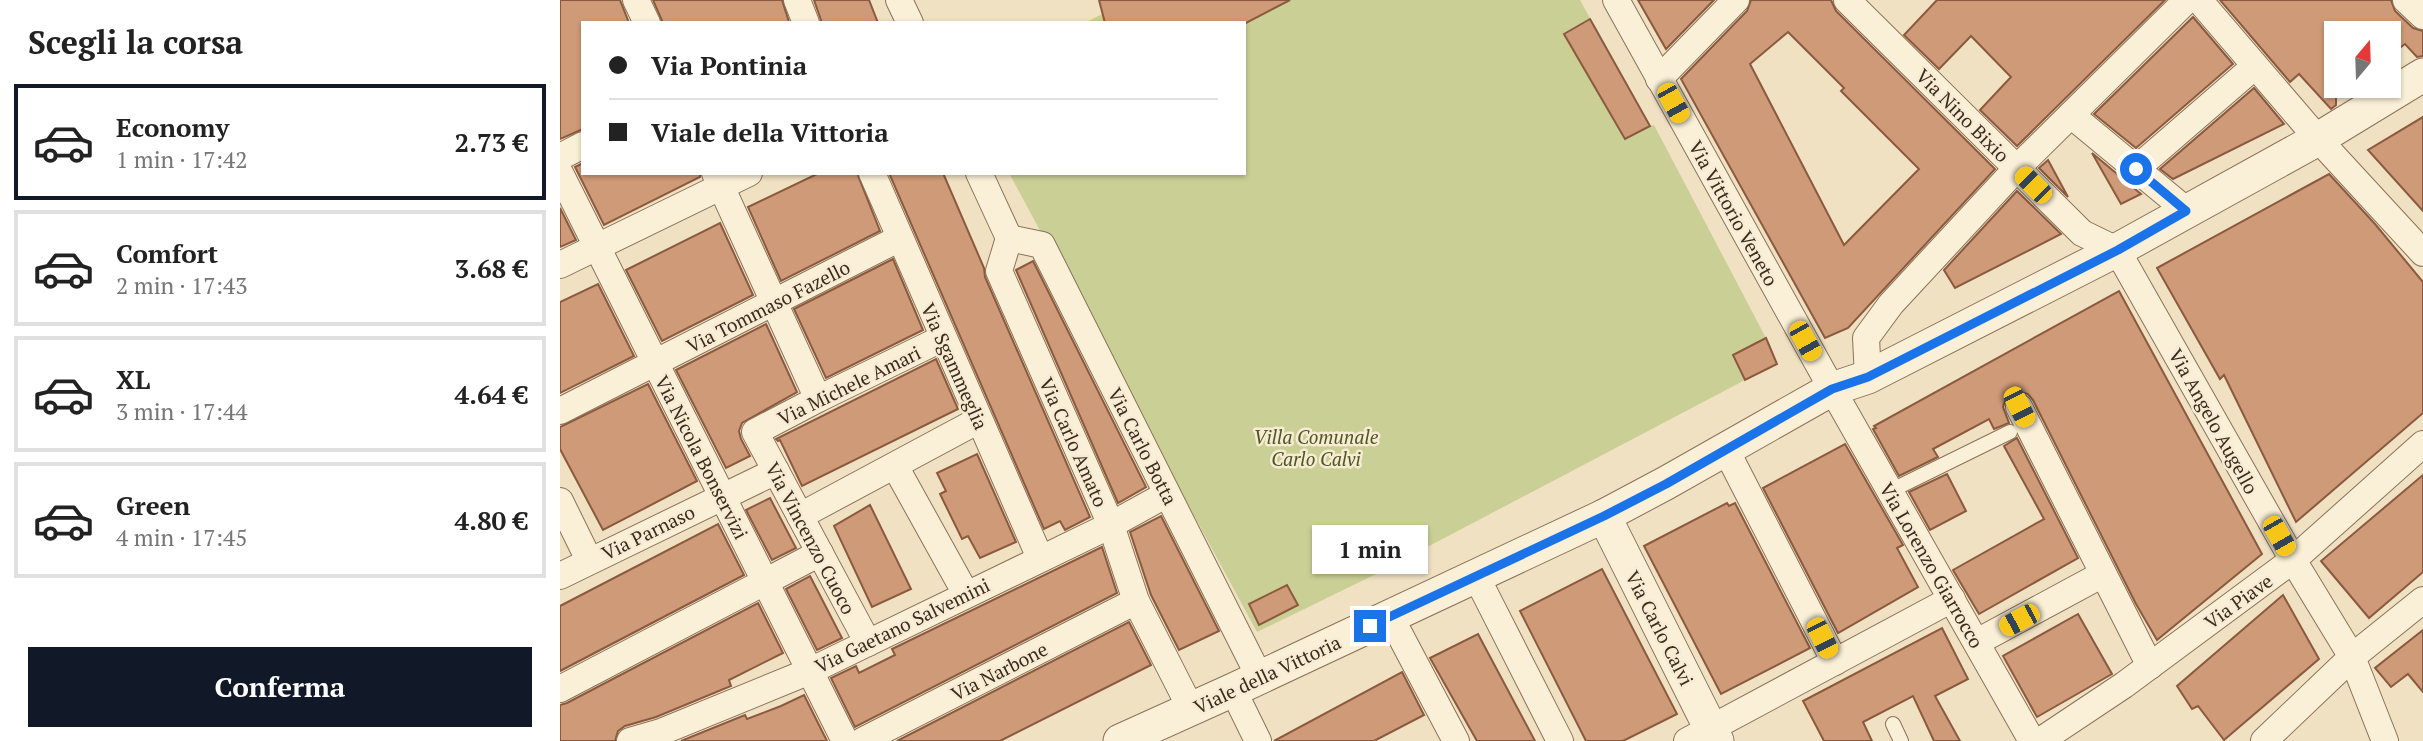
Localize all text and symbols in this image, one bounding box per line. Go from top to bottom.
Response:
text: Scegli la corsa [28,21,243,63]
north arrow [2324,21,2401,98]
map controls [2324,21,2401,98]
text: Via Pontinia [651,48,807,82]
street label: Via Nino Bixio [1911,63,2015,167]
car [1654,80,1693,126]
text: Economy [116,110,229,144]
icon: car [32,111,95,174]
text: Viale della Vittoria [651,115,889,149]
text: 2.73 € [455,125,528,159]
street label: Via Vittorio Veneto [1684,136,1784,290]
text: 1 min · 17:42 [116,144,248,175]
route start [2120,153,2152,185]
car [2011,163,2056,207]
text: Comfort [116,236,218,270]
icon: car [32,237,95,300]
text: 3.68 € [455,251,528,285]
street label: Via Tommaso Fazello [682,254,854,358]
text: 2 min · 17:43 [116,270,248,301]
street label: Via Sgammeglia [916,299,994,434]
car [1786,318,1825,364]
street label: Via Michele Amari [773,340,925,430]
street label: Via Angelo Augello [2164,344,2264,498]
text: XL [116,362,150,396]
icon: car [32,363,95,426]
street label: Via Nicola Bonservizi [650,371,754,543]
street label: Via Carlo Amato [1034,373,1114,511]
text: 4.64 € [455,377,528,411]
street label: Via Carlo Botta [1103,383,1184,509]
car [2001,384,2038,430]
text: 3 min · 17:44 [116,396,248,427]
park label: Villa Comunale Carlo Calvi [1254,424,1379,471]
street label: Via Vincenzo Cuoco [760,458,862,618]
street label: Via Lorenzo Giarrocco [1874,478,1990,652]
text: Green [116,488,190,522]
icon: car [32,489,95,552]
street label: Via Parnaso [597,499,699,565]
text: 4.80 € [455,503,528,537]
car [2260,513,2299,559]
text: 4 min · 17:45 [116,522,248,553]
callout: 1 min [1312,524,1428,574]
text: 1 min [1339,534,1401,565]
street label: Via Carlo Calvi [1620,566,1700,690]
street label: Via Piave [2199,568,2277,634]
street label: Via Gaetano Salvemini [810,572,994,678]
car [1996,601,2043,639]
route end [1354,610,1386,642]
car [1804,615,1841,661]
street label: Viale della Vittoria [1190,629,1345,719]
street label: Via Narbone [946,636,1052,706]
button: Conferma [28,647,532,727]

